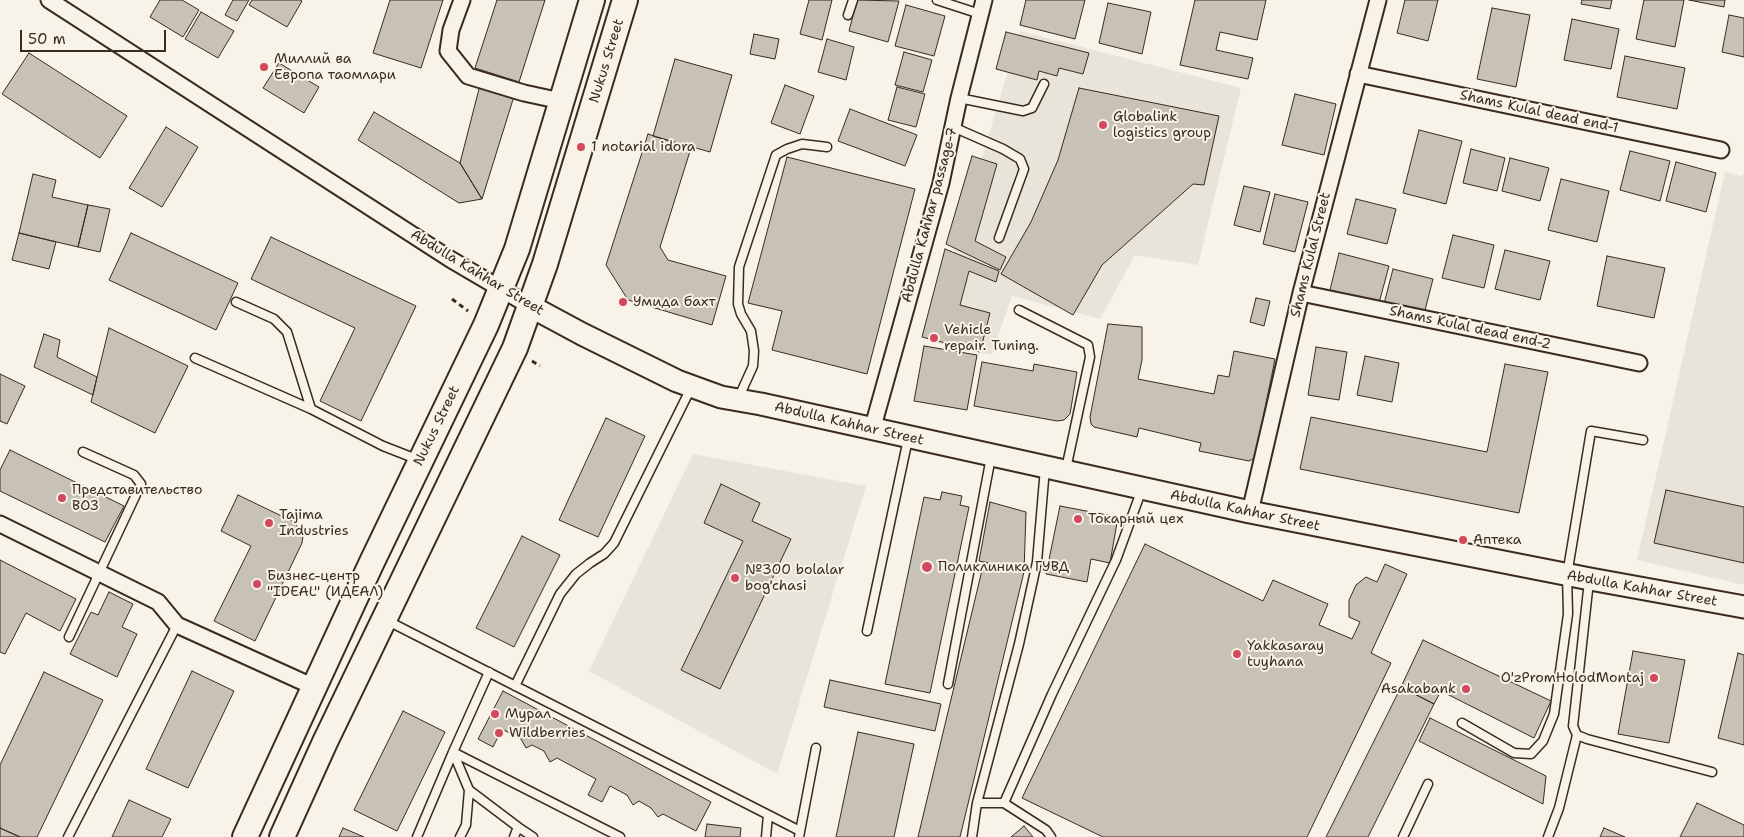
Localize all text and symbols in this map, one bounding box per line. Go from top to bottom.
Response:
street label: Nukus Street [586,17,628,105]
scale bar [22,20,169,52]
text: 50 m [28,29,66,49]
place label: Миллий ва Европа таомлари [274,51,396,84]
marker: Миллий ва Европа таомлари [258,61,270,73]
street label: Shams Kulal dead end-1 [1458,87,1620,137]
place label: Globalink logistics group [1113,109,1211,142]
marker: Globalink logistics group [1097,119,1109,131]
street label: Abdulla Kahhar passage-7 [899,126,961,304]
place label: 1 notarial idora [591,139,696,155]
marker: 1 notarial idora [575,141,587,153]
street label: Shams Kulal Street [1287,191,1335,319]
street label: Abdulla Kahhar Street [407,226,547,320]
place label: Умида бахт [633,294,716,310]
marker: Умида бахт [617,296,629,308]
street label: Shams Kulal dead end-2 [1388,303,1552,353]
place label: Vehicle repair. Tuning. [944,322,1039,354]
marker: Vehicle repair. Tuning. [928,332,940,344]
street label: Nukus Street [410,383,464,469]
street label: Abdulla Kahhar Street [773,399,925,449]
place label: Представительство ВОЗ [72,482,202,514]
street label: Abdulla Kahhar Street [1169,487,1321,535]
marker: Представительство ВОЗ [56,492,68,504]
place label: Tajima Industries [279,507,349,540]
place label: Токарный цех [1088,511,1183,527]
marker: Токарный цех [1072,513,1084,525]
marker: Tajima Industries [263,517,275,529]
place label: Аптека [1473,532,1521,548]
marker: Аптека [1457,534,1469,546]
place label: Поликлиника ГУВД [938,559,1069,575]
marker: Поликлиника ГУВД [920,560,934,574]
place label: №300 bolalar bog'chasi [745,562,845,594]
street label: Abdulla Kahhar Street [1565,567,1719,611]
place label: Бизнес-центр "IDEAL" (ИДЕАЛ) [267,568,383,600]
marker: №300 bolalar bog'chasi [729,572,741,584]
marker: Бизнес-центр "IDEAL" (ИДЕАЛ) [251,578,263,590]
place label: Yakkasaray tuyhana [1247,638,1324,670]
marker: Yakkasaray tuyhana [1231,648,1243,660]
place label: O'zPromHolodMontaj [1501,670,1644,686]
marker: O'zPromHolodMontaj [1648,672,1660,684]
place label: Asakabank [1381,681,1456,697]
marker: Asakabank [1460,683,1472,695]
place label: Мурал [505,706,551,722]
marker: Мурал [489,708,501,720]
place label: Wildberries [509,725,586,741]
marker: Wildberries [493,727,505,739]

